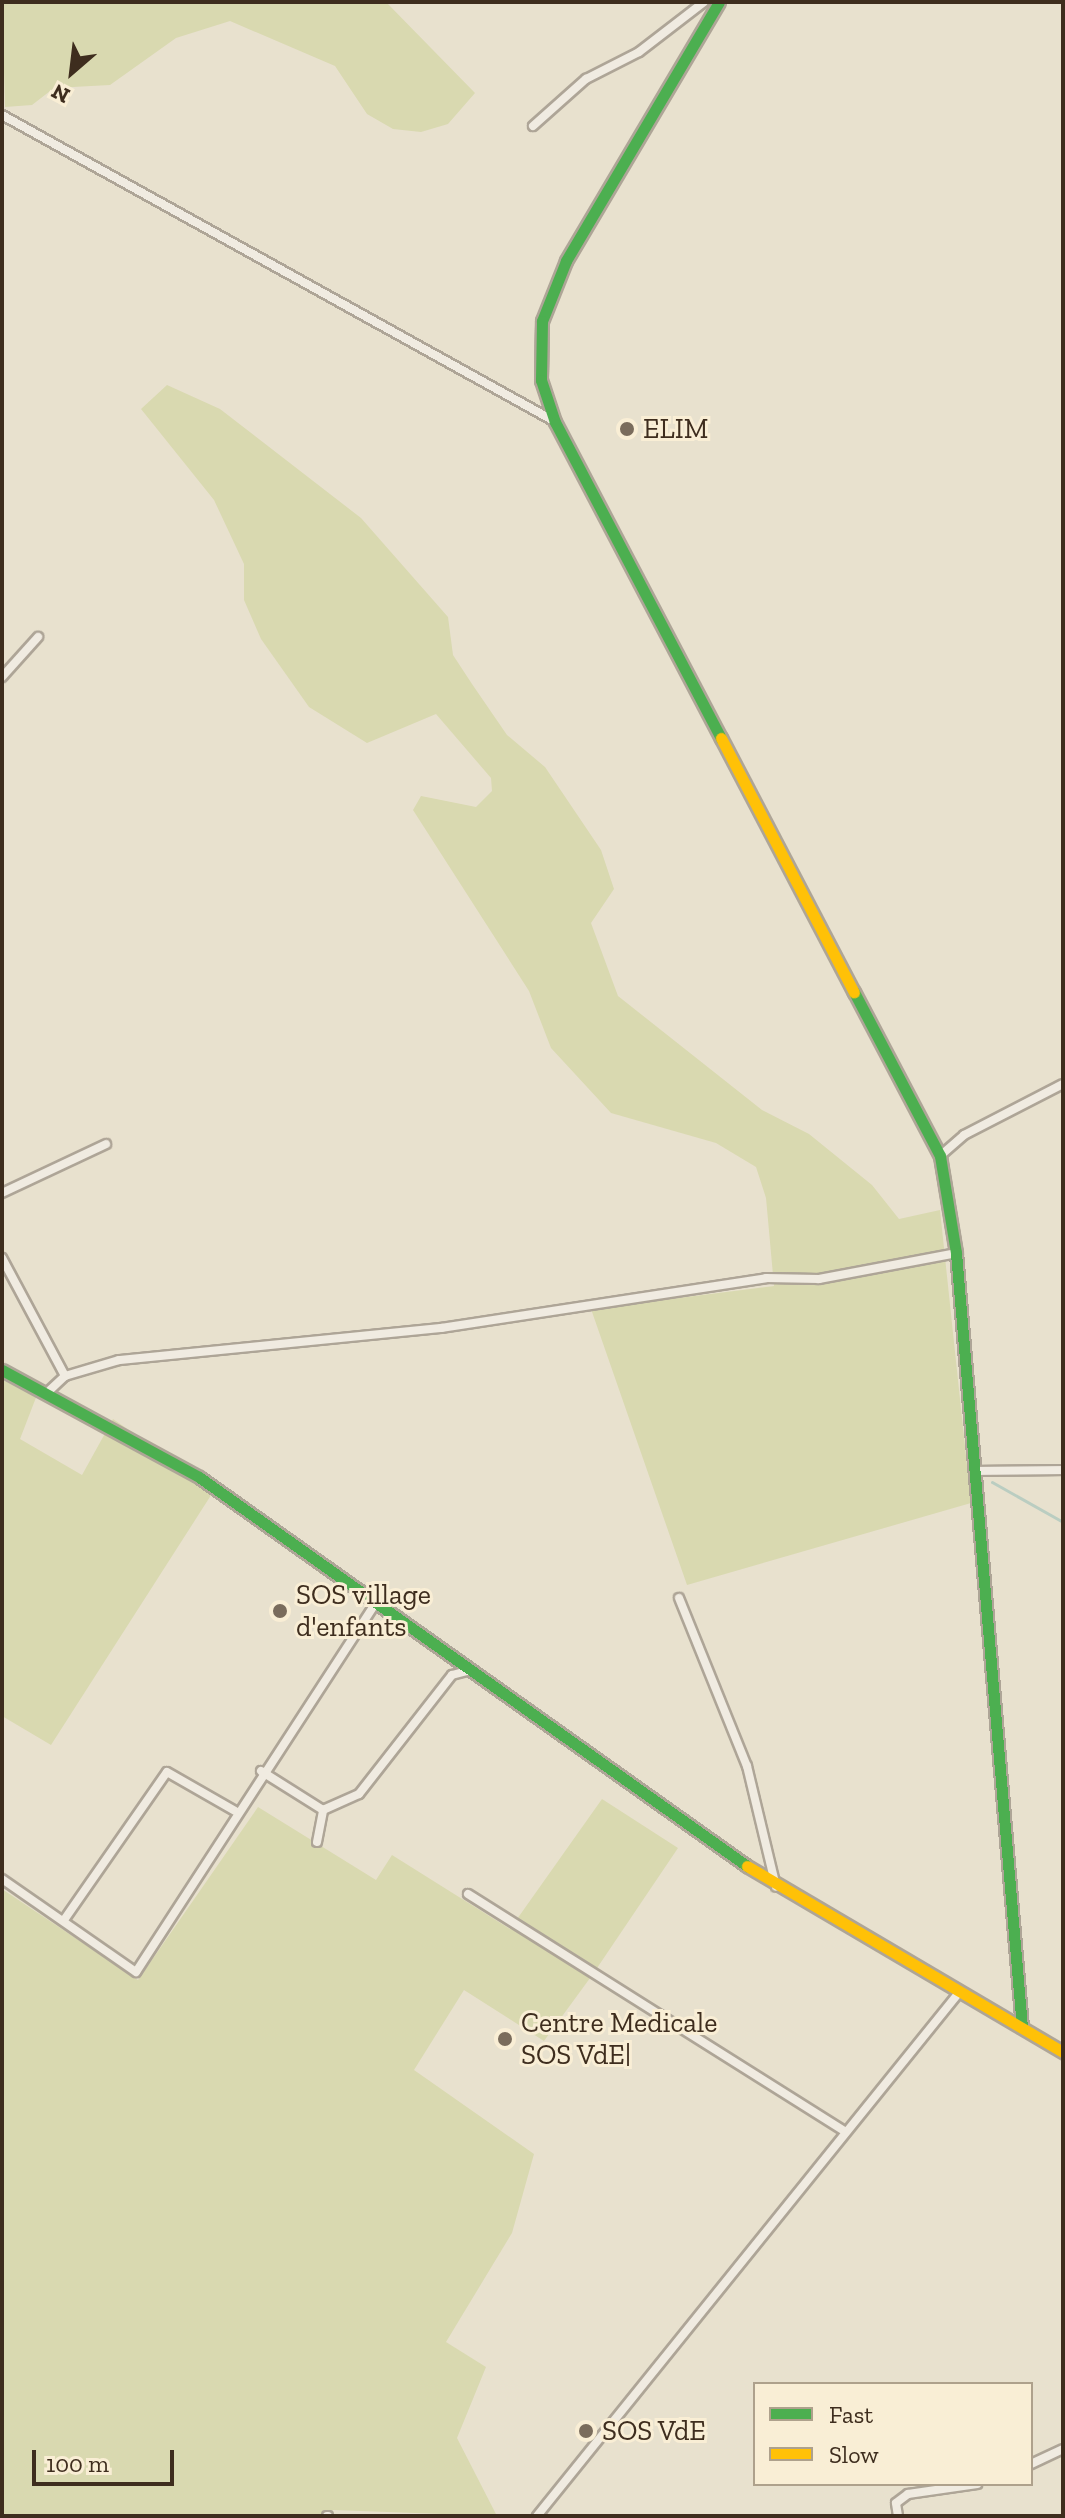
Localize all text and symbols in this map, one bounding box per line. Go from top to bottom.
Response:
north arrow [32,32,112,112]
text: N [47,78,74,109]
place label: ELIM [643,412,708,446]
marker: ELIM [618,420,636,438]
place label: SOS village d'enfants [296,1578,432,1644]
marker: SOS village d'enfants [271,1602,289,1620]
place label: Centre Medicale SOS VdE| [521,2006,717,2072]
marker: Centre Medicale SOS VdE| [496,2030,514,2048]
legend [753,2382,1033,2486]
text: Fast [829,2400,873,2429]
place label: SOS VdE [602,2414,707,2448]
marker: SOS VdE [577,2422,595,2440]
scale bar [36,2434,178,2484]
text: Slow [829,2440,879,2469]
text: 100 m [46,2449,109,2478]

